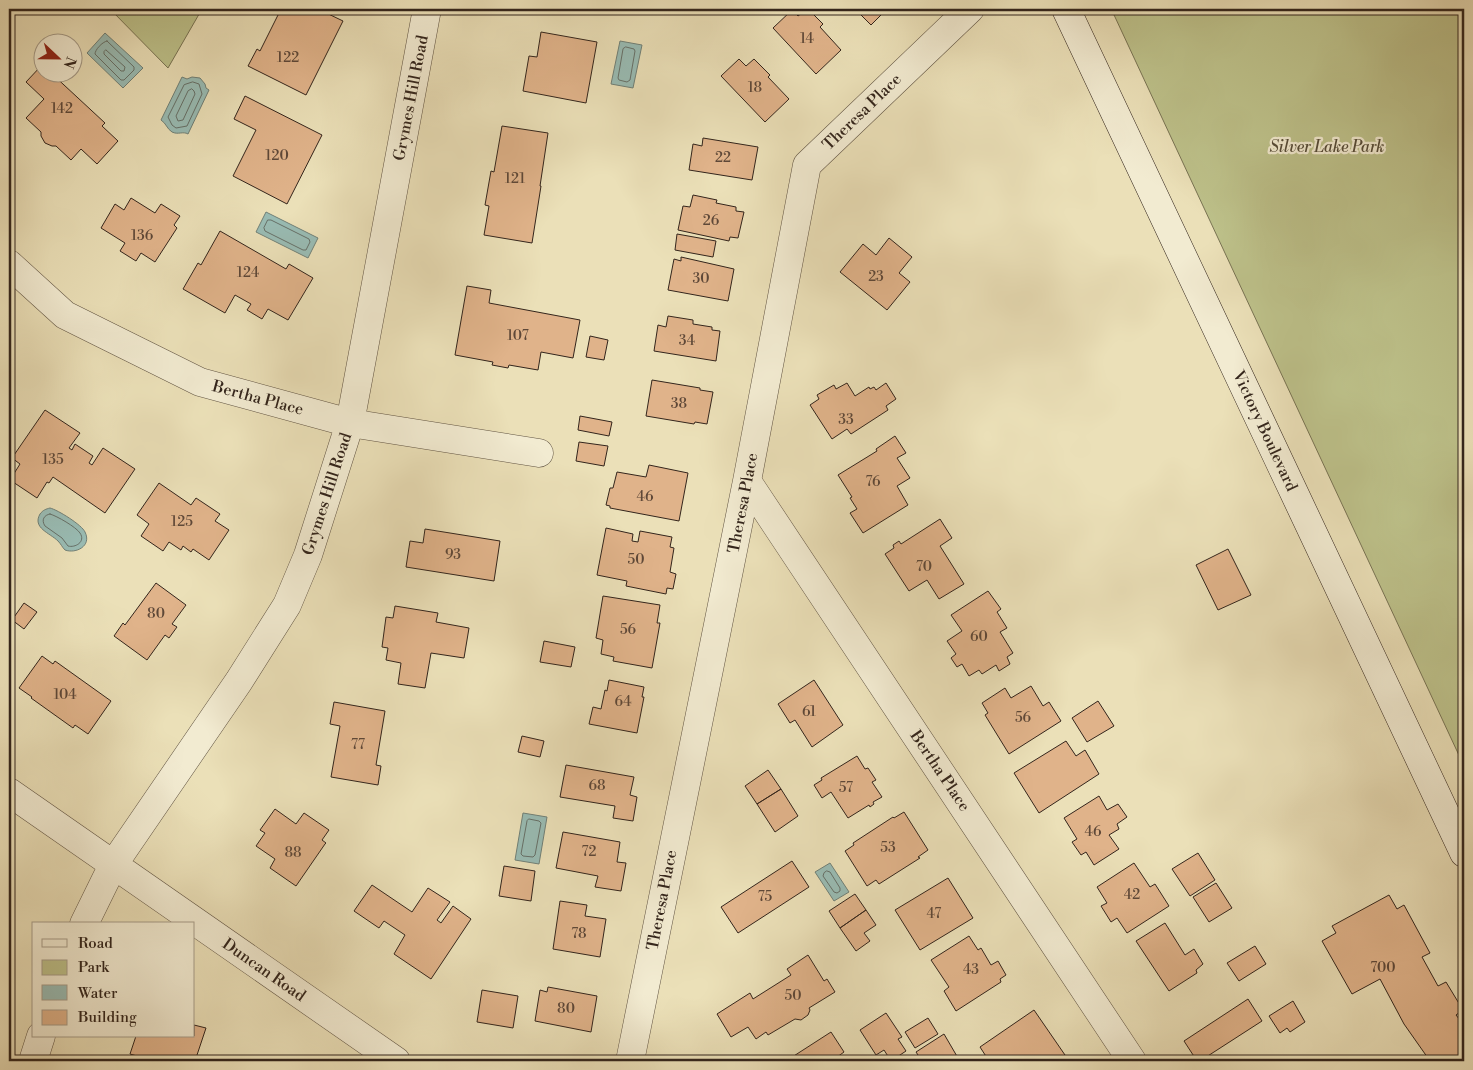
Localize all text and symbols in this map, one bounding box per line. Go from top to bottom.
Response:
house number: 14 [800,30,814,48]
north arrow [32,32,82,82]
street label: Grymes Hill Road [389,34,433,162]
house number: 122 [277,49,299,67]
text: N [59,54,80,71]
street label: Theresa Place [818,69,906,155]
house number: 18 [748,79,762,97]
house number: 142 [51,100,73,118]
park label: Silver Lake Park [1270,137,1384,157]
house number: 120 [265,147,289,165]
house number: 22 [715,149,731,167]
house number: 121 [505,170,525,188]
house number: 26 [703,212,720,230]
house number: 136 [131,227,154,245]
house number: 124 [237,264,259,282]
house number: 23 [868,268,884,286]
house number: 30 [692,270,710,288]
house number: 107 [507,327,529,345]
house number: 34 [679,332,695,350]
street label: Victory Boulevard [1228,367,1302,495]
street label: Bertha Place [209,376,306,420]
house number: 38 [671,395,687,413]
house number: 33 [838,411,854,429]
street label: Grymes Hill Road [298,430,356,558]
house number: 135 [42,451,64,469]
street label: Theresa Place [723,451,763,555]
house number: 76 [865,473,881,491]
house number: 46 [637,488,654,506]
house number: 125 [171,513,193,531]
house number: 93 [445,546,461,564]
house number: 50 [628,551,645,569]
house number: 70 [916,558,932,576]
house number: 80 [147,605,165,623]
house number: 56 [620,621,637,639]
house number: 60 [970,628,988,646]
house number: 104 [53,686,77,704]
house number: 64 [614,693,632,711]
house number: 61 [802,703,816,721]
house number: 56 [1015,709,1032,727]
street label: Bertha Place [905,726,974,815]
house number: 77 [351,736,365,754]
house number: 68 [588,777,606,795]
house number: 57 [839,779,853,797]
house number: 46 [1085,823,1102,841]
house number: 53 [880,839,896,857]
house number: 72 [582,843,596,861]
house number: 88 [284,844,302,862]
street label: Theresa Place [642,848,682,952]
house number: 42 [1124,886,1140,904]
house number: 75 [758,888,773,906]
house number: 47 [927,905,941,923]
legend [32,922,195,1038]
house number: 78 [571,925,587,943]
text: Road [78,934,113,953]
street label: Duncan Road [218,934,310,1006]
text: Park [78,958,110,977]
house number: 700 [1370,959,1396,977]
house number: 43 [963,961,979,979]
text: Water [77,984,118,1003]
house number: 50 [785,987,802,1005]
house number: 80 [557,1000,575,1018]
text: Building [77,1008,137,1027]

